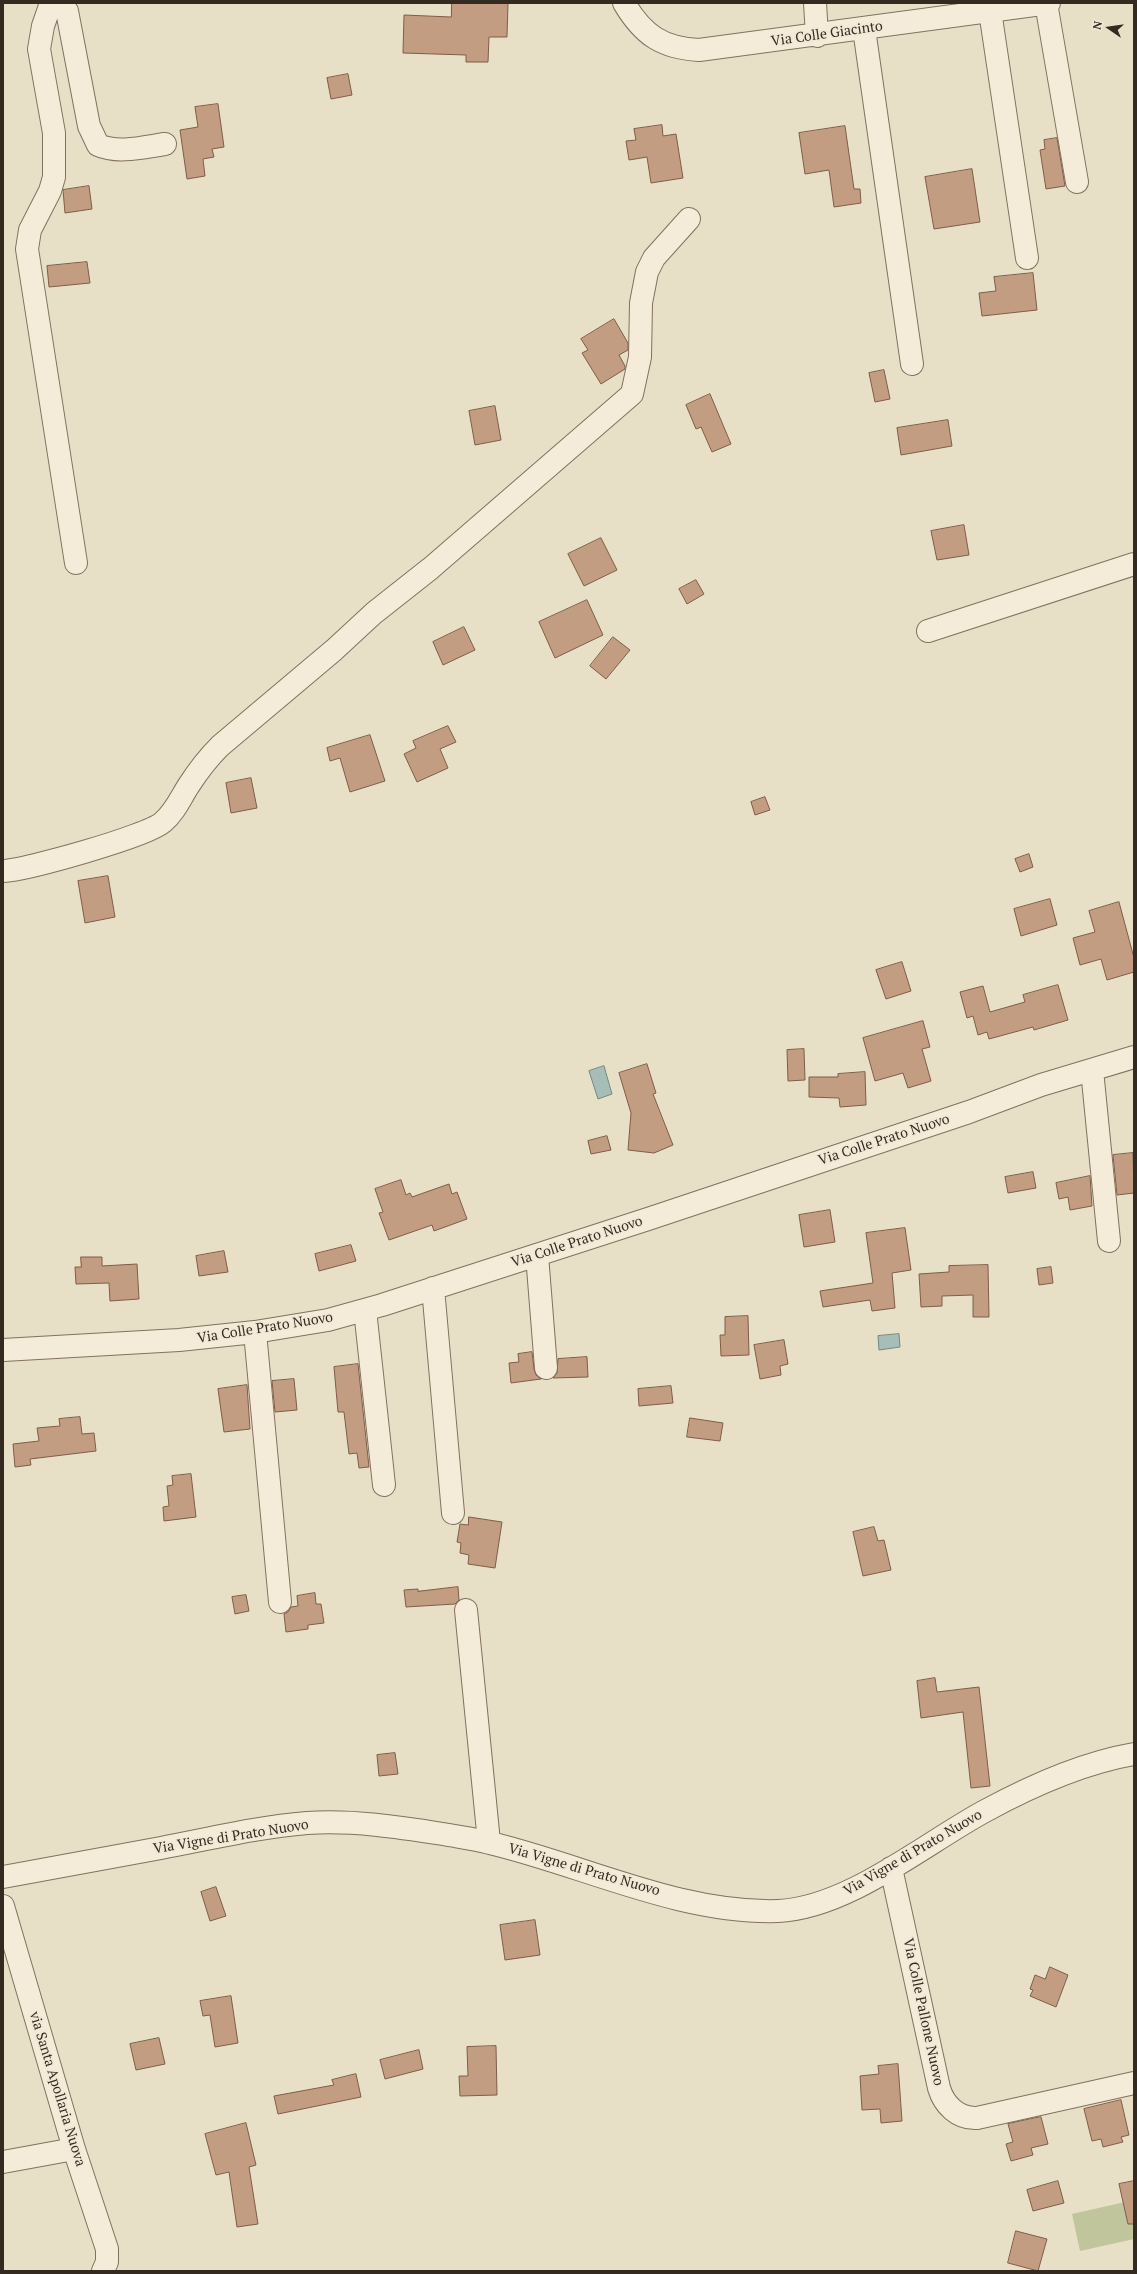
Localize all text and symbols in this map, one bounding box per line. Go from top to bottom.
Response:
north arrow [1089,8,1129,48]
street label: Via Colle Giacinto [770,18,884,50]
text: N [1090,20,1105,31]
street label: Via Colle Prato Nuovo [816,1111,952,1169]
street label: Via Colle Prato Nuovo [509,1213,645,1271]
street label: Via Colle Prato Nuovo [196,1309,334,1347]
street label: Via Vigne di Prato Nuovo [841,1806,985,1900]
street label: Via Vigne di Prato Nuovo [152,1816,310,1858]
street label: Via Vigne di Prato Nuovo [506,1840,662,1900]
street label: Via Colle Pallone Nuovo [899,1937,947,2087]
street label: via Santa Apollaria Nuova [25,2010,89,2168]

